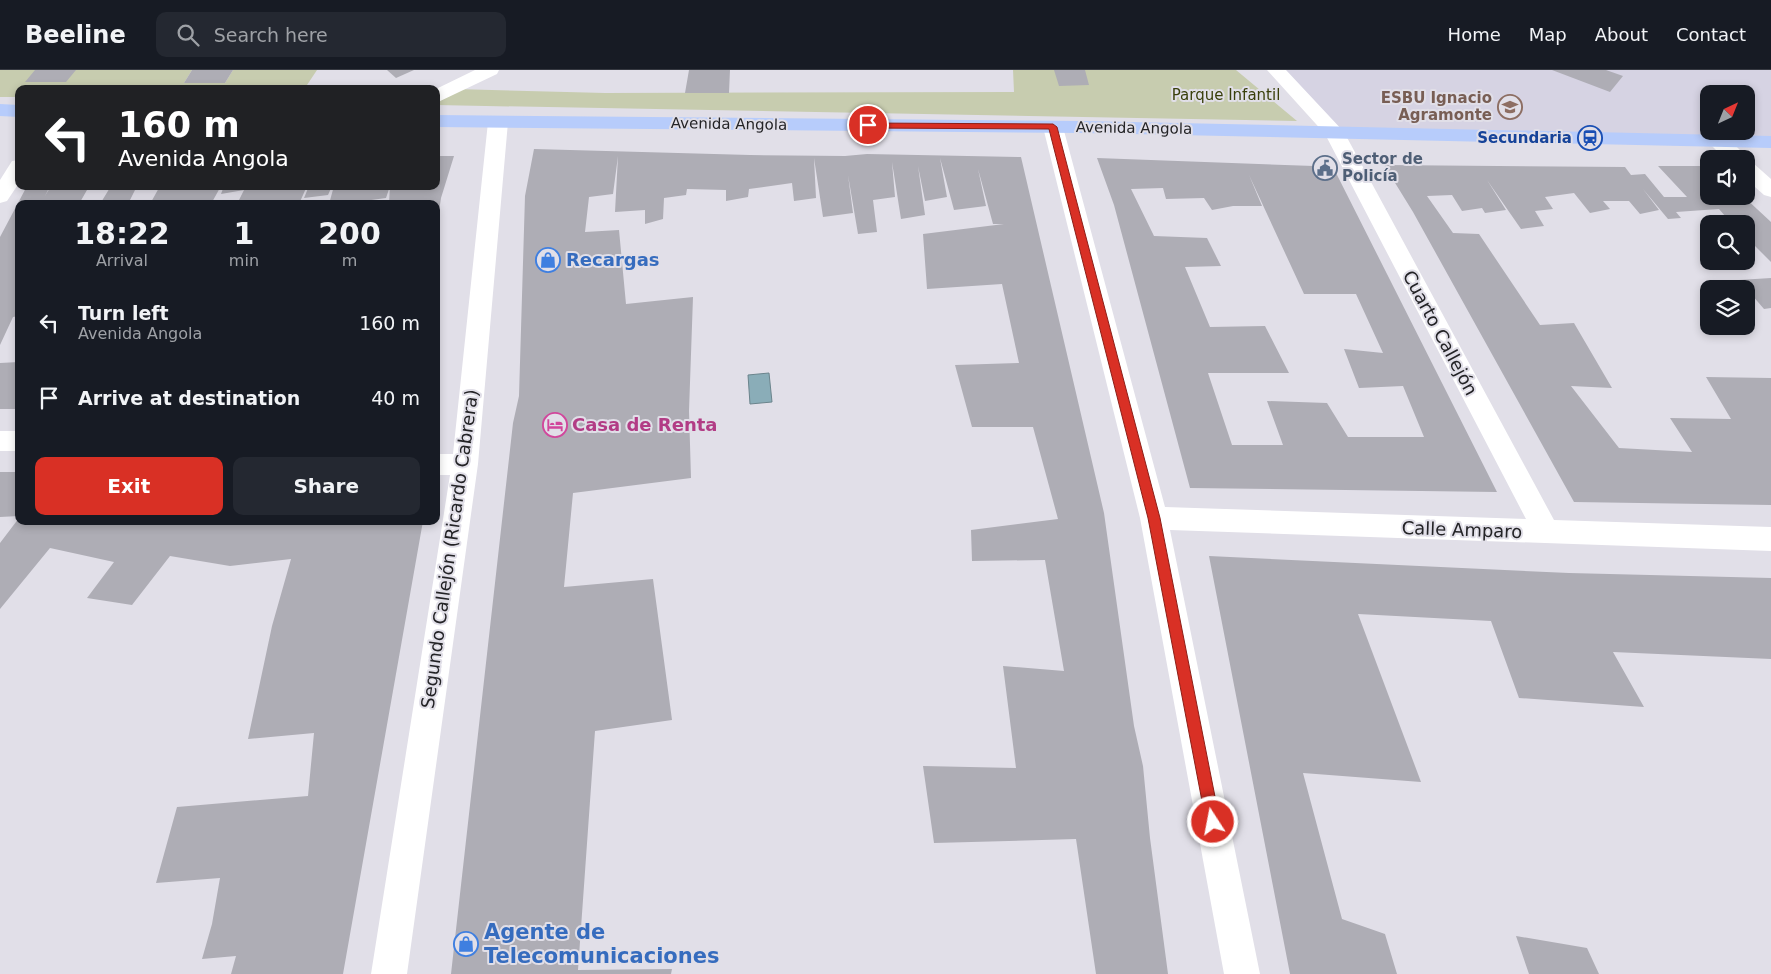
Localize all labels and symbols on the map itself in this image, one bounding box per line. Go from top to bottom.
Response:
north arrow [1700,85,1755,140]
park label: Parque Infantil [1172,86,1280,104]
place label: ESBU Ignacio Agramonte [1381,89,1492,124]
school or university icon: ESBU Ignacio Agramonte [1497,94,1523,120]
pin [847,104,889,146]
street label: Avenida Angola [671,114,787,134]
street label: Avenida Angola [1076,118,1192,138]
station icon: Secundaria [1577,125,1603,151]
place label: Secundaria [1477,129,1572,147]
place label: Sector de Policía [1342,150,1423,185]
public building icon: Sector de Policía [1312,155,1338,181]
shop icon: Recargas [535,247,561,273]
place label: Recargas [566,249,660,270]
street label: Cuarto Callejón [1399,267,1482,399]
street label: Segundo Callejón (Ricardo Cabrera) [417,388,482,710]
hotel icon: Casa de Renta [542,412,568,438]
place label: Casa de Renta [572,414,717,435]
street label: Calle Amparo [1401,517,1523,542]
position arrow [1186,795,1238,847]
place label: Agente de Telecomunicaciones [484,920,719,968]
shop icon: Agente de Telecomunicaciones [453,931,479,957]

